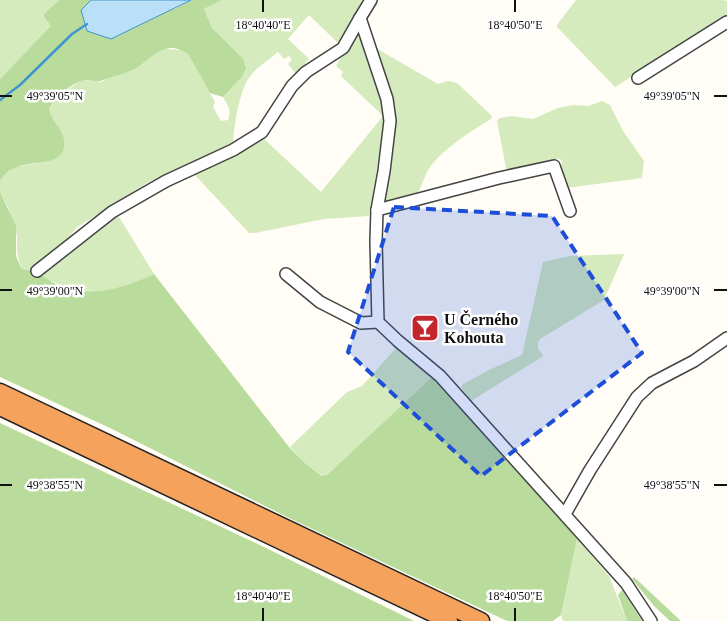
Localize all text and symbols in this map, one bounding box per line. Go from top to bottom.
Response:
text: 18°40'40"E [235,18,291,32]
text: 18°40'50"E [487,18,543,32]
text: 49°39'05"N [27,89,84,103]
text: 49°39'05"N [644,89,701,103]
text: 49°39'00"N [27,284,84,298]
text: 49°39'00"N [644,284,701,298]
place label: U Černého Kohouta [444,310,518,346]
bar icon: U Černého Kohouta [410,313,440,343]
text: 49°38'55"N [27,478,84,492]
text: 49°38'55"N [644,478,701,492]
text: 18°40'40"E [235,589,291,603]
text: 18°40'50"E [487,589,543,603]

